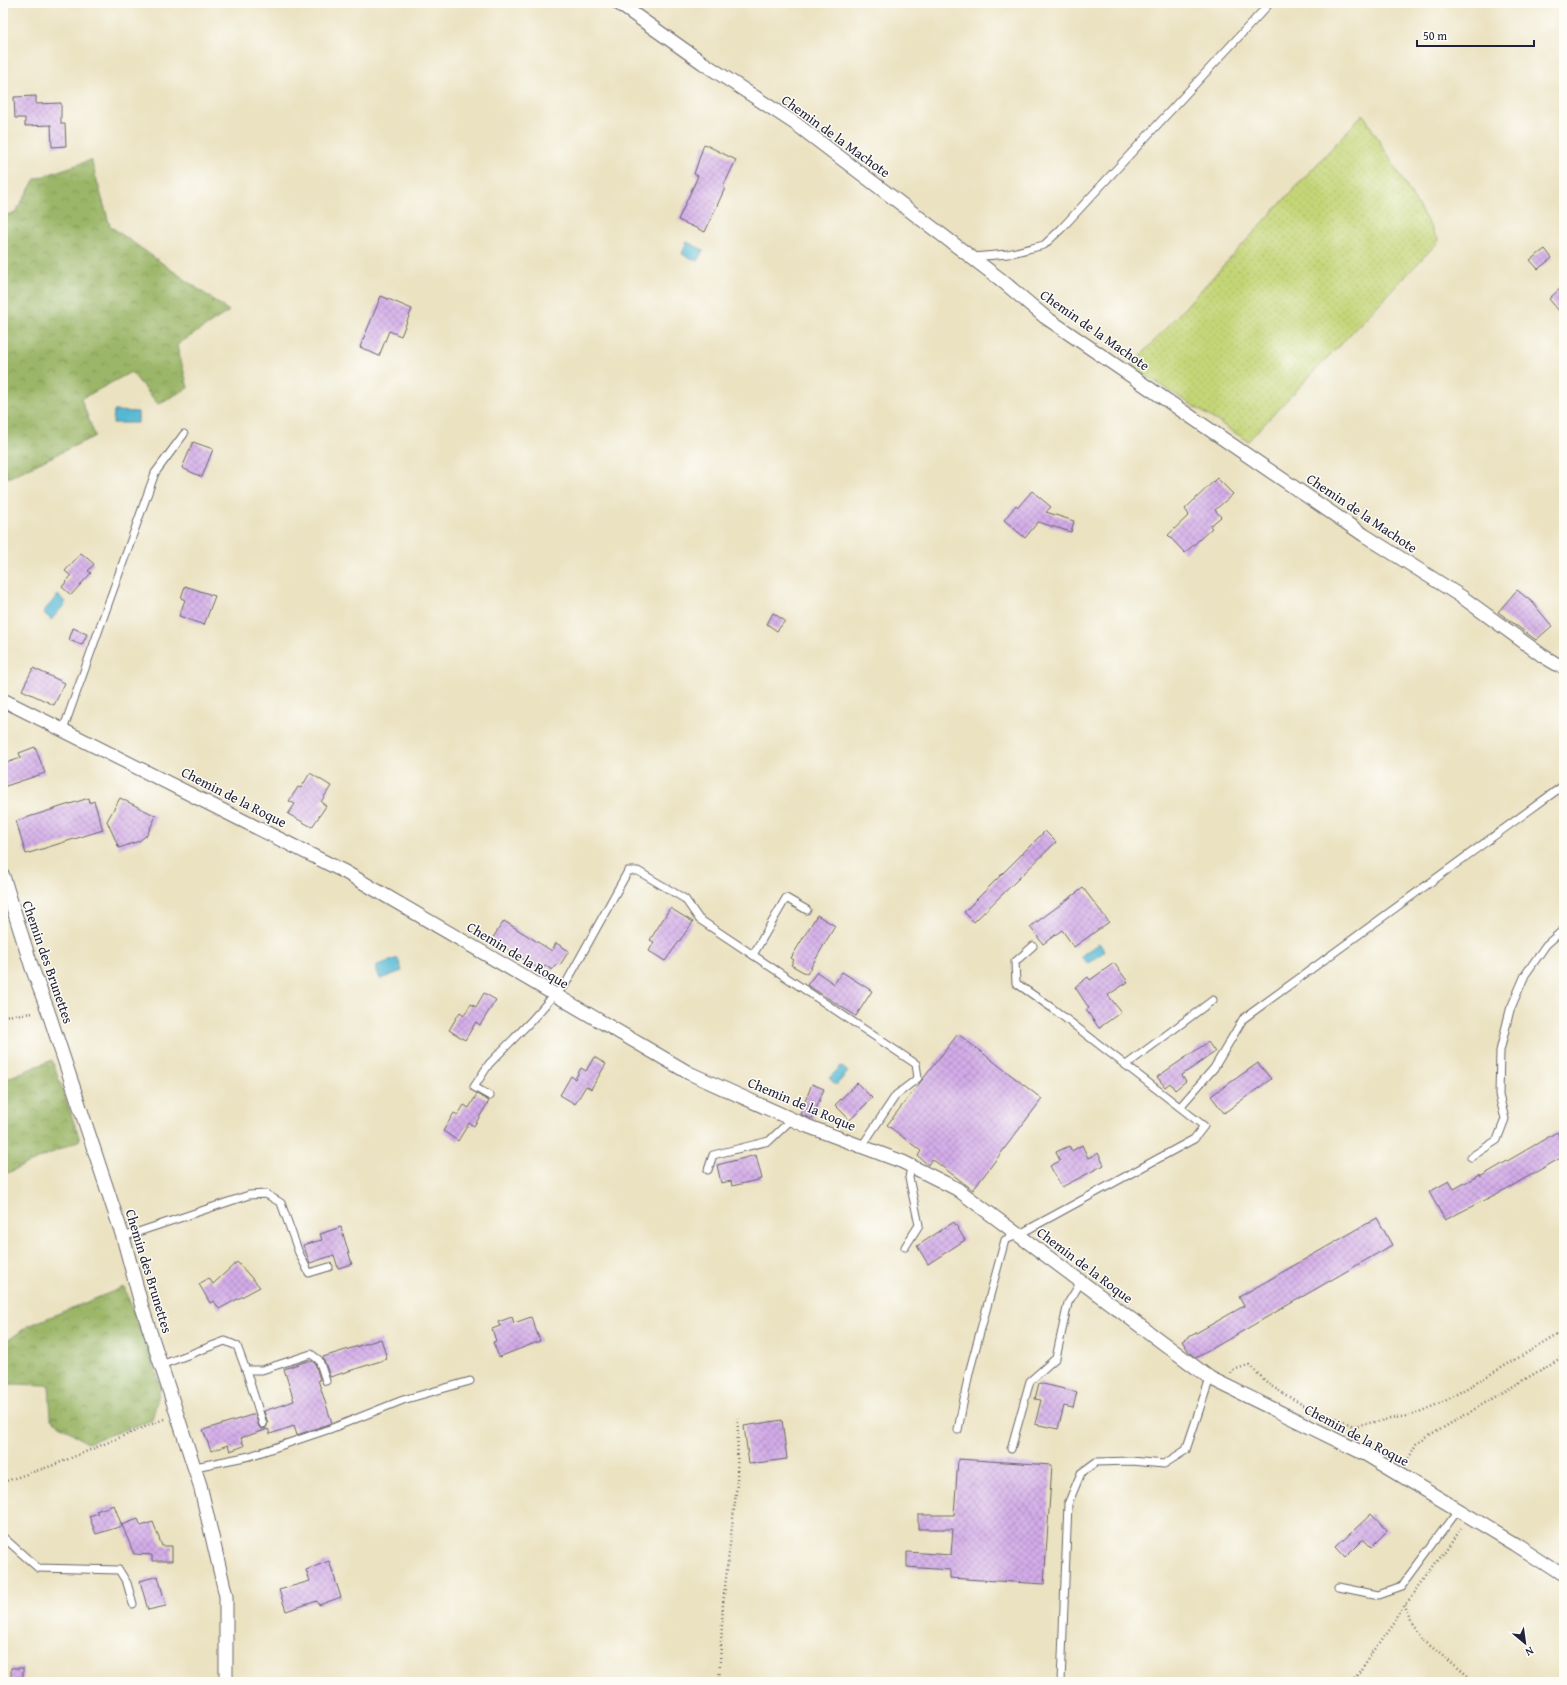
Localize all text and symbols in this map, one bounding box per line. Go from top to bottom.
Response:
scale bar [1417,22,1534,48]
text: 50 m [1423,27,1447,44]
street label: Chemin de la Machote [778,90,895,182]
street label: Chemin de la Machote [1036,285,1154,376]
street label: Chemin de la Machote [1303,468,1422,558]
street label: Chemin de la Roque [178,762,291,832]
street label: Chemin des Brunettes [18,898,78,1026]
street label: Chemin de la Roque [463,917,573,994]
street label: Chemin de la Roque [745,1072,860,1136]
street label: Chemin des Brunettes [121,1207,177,1335]
street label: Chemin de la Roque [1033,1222,1138,1308]
street label: Chemin de la Roque [1301,1399,1413,1471]
north arrow [1505,1623,1545,1663]
text: N [1522,1643,1537,1661]

